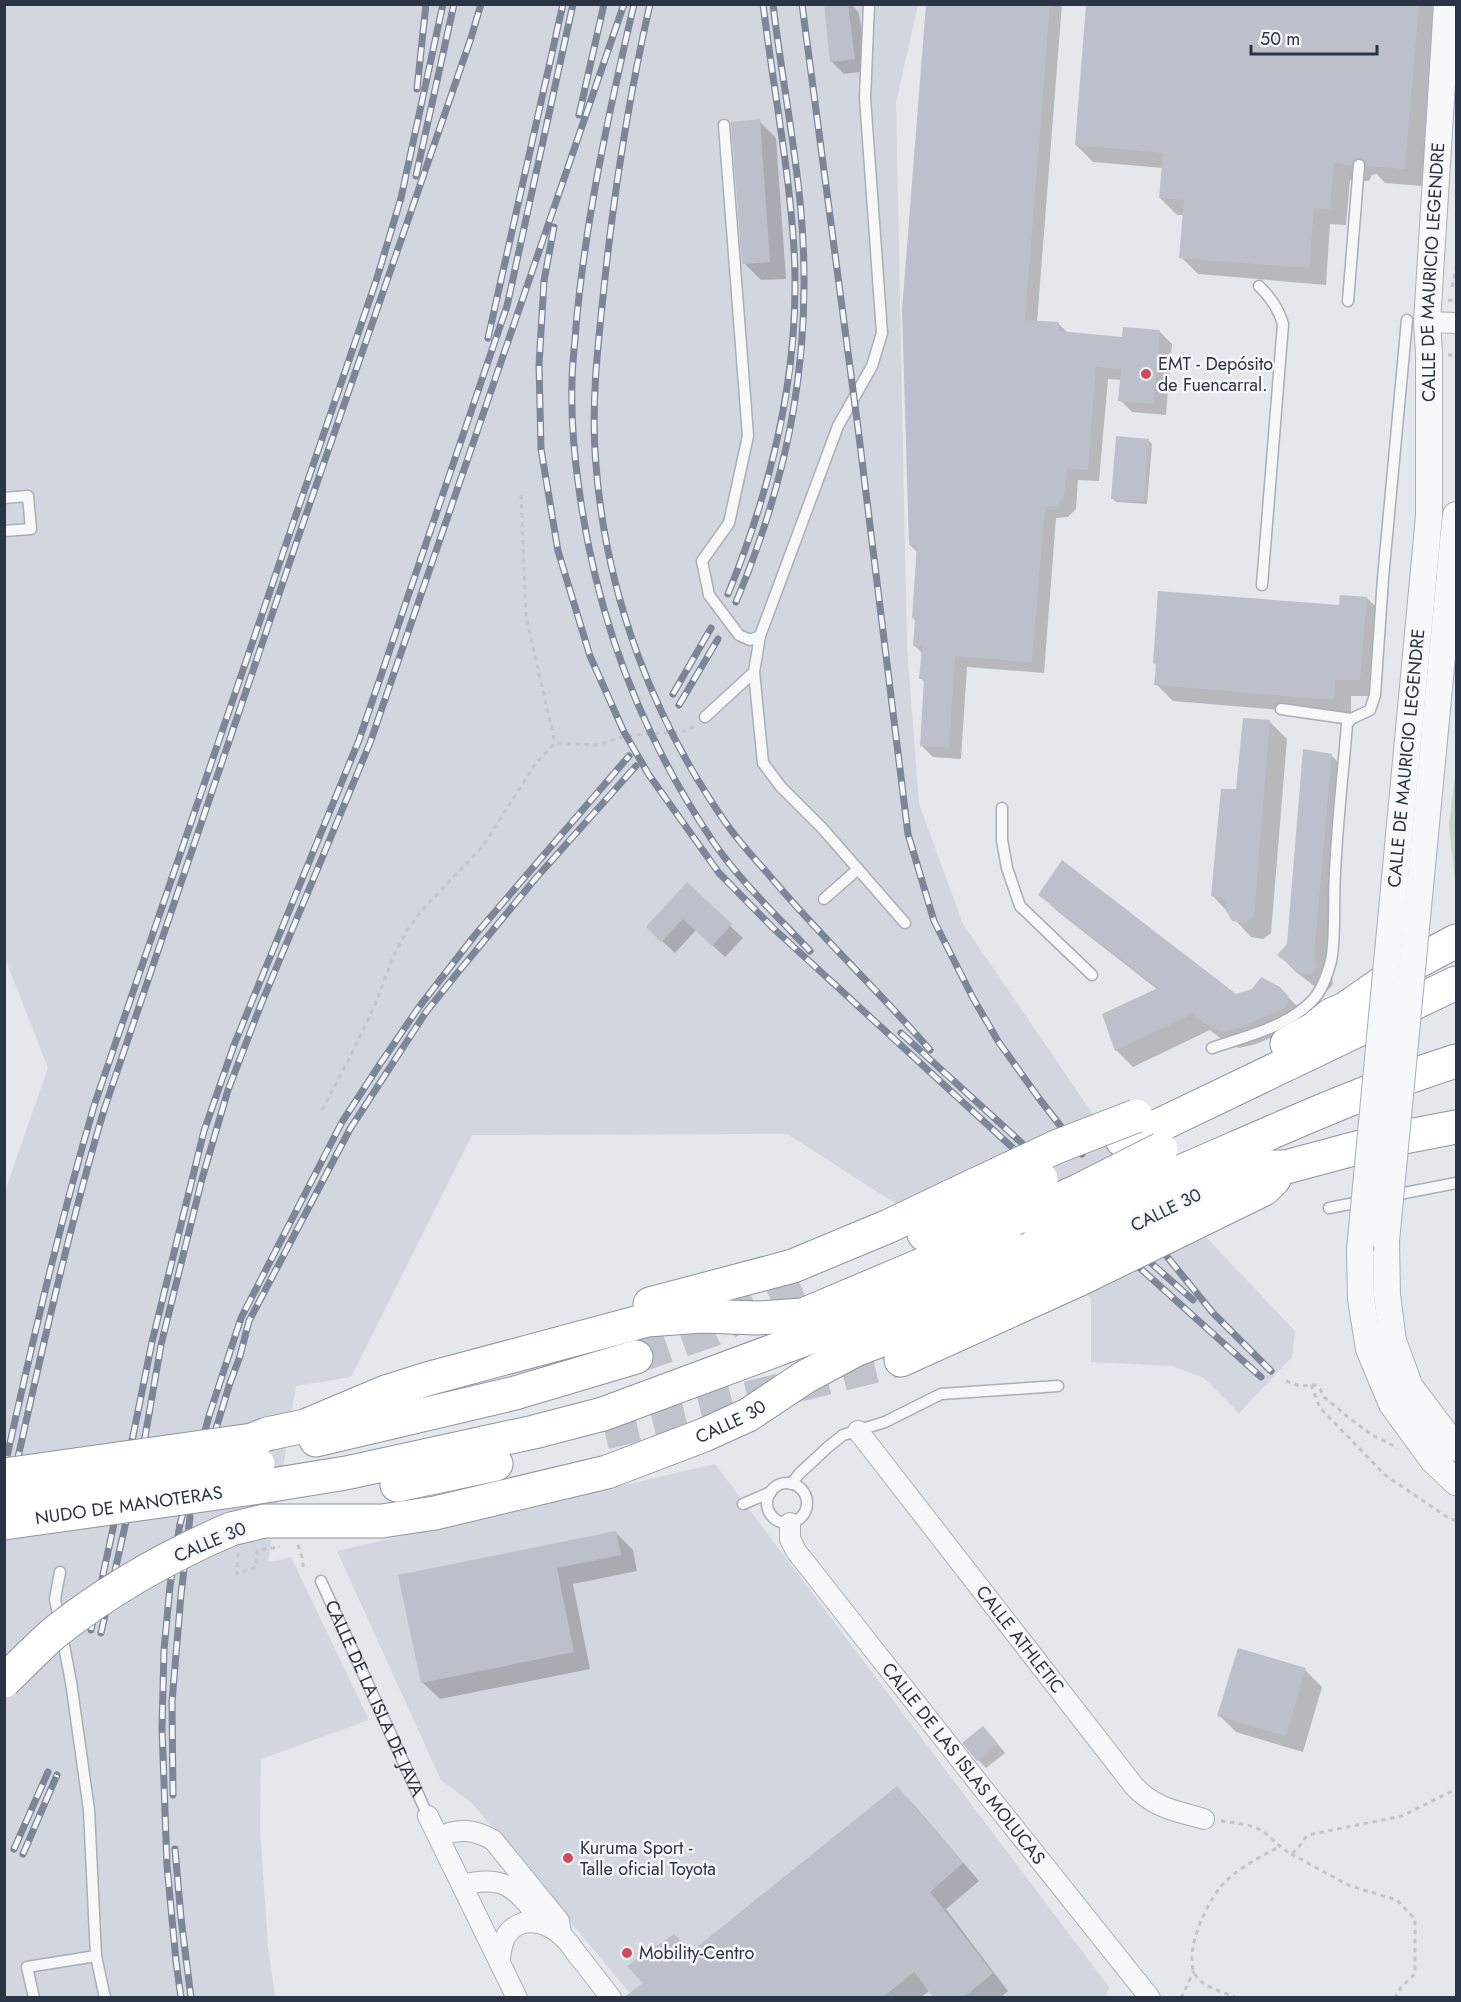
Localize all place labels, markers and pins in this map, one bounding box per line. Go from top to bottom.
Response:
place label: EMT - Depósito de Fuencarral. [1158,351,1273,398]
marker: EMT - Depósito de Fuencarral. [1139,367,1153,381]
place label: Kuruma Sport - Talle oficial Toyota [580,1835,716,1882]
marker: Kuruma Sport - Talle oficial Toyota [561,1851,575,1865]
place label: Mobility-Centro [639,1940,754,1966]
marker: Mobility-Centro [620,1946,634,1960]

